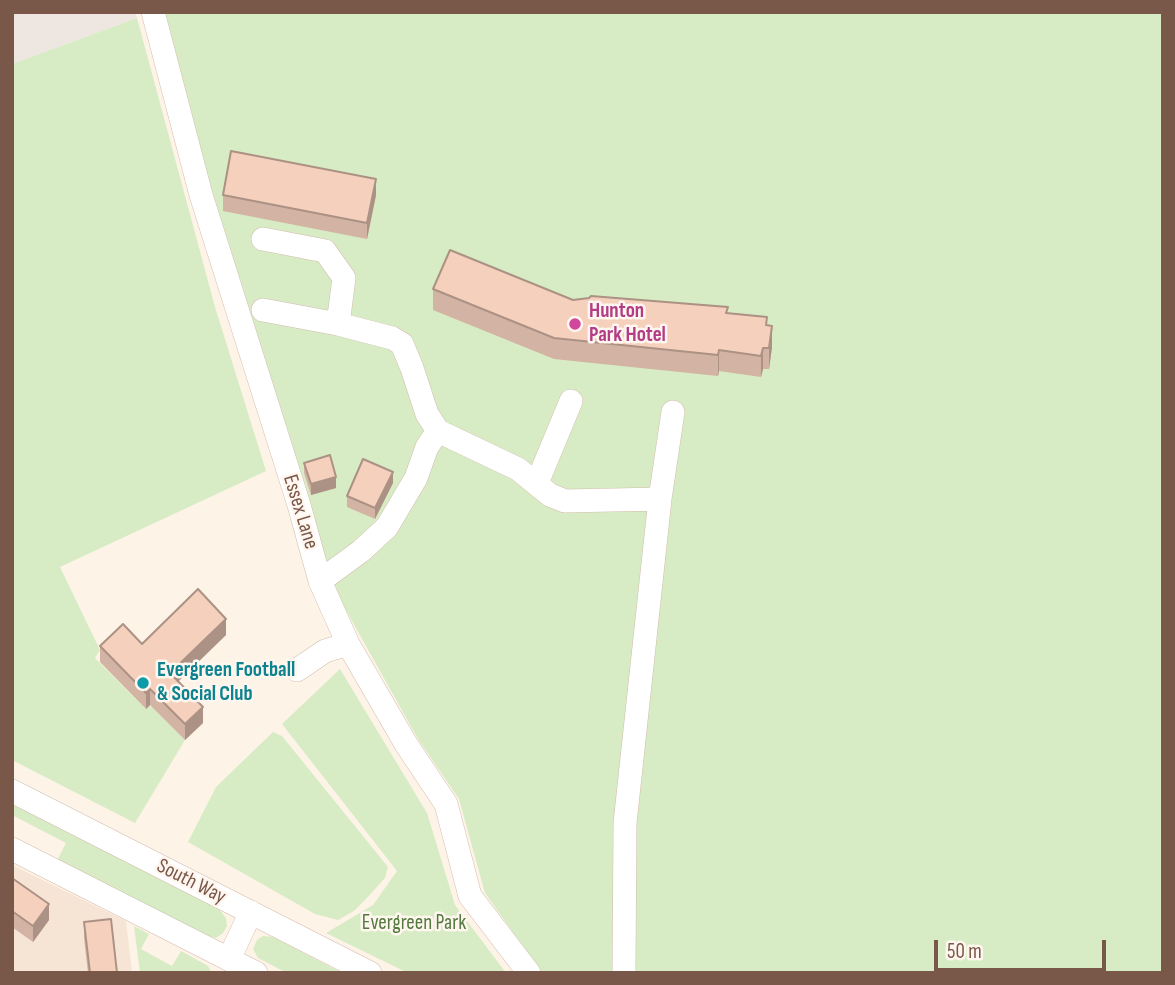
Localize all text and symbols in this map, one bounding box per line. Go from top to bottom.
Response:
place label: Hunton Park Hotel [589,299,666,349]
marker: Hunton Park Hotel [567,316,583,332]
street label: Essex Lane [277,472,323,552]
place label: Evergreen Football & Social Club [157,658,295,708]
marker: Evergreen Football & Social Club [135,675,151,691]
street label: South Way [152,854,230,910]
park label: Evergreen Park [362,911,466,937]
scale bar [937,926,1108,970]
text: 50 m [947,939,982,964]

